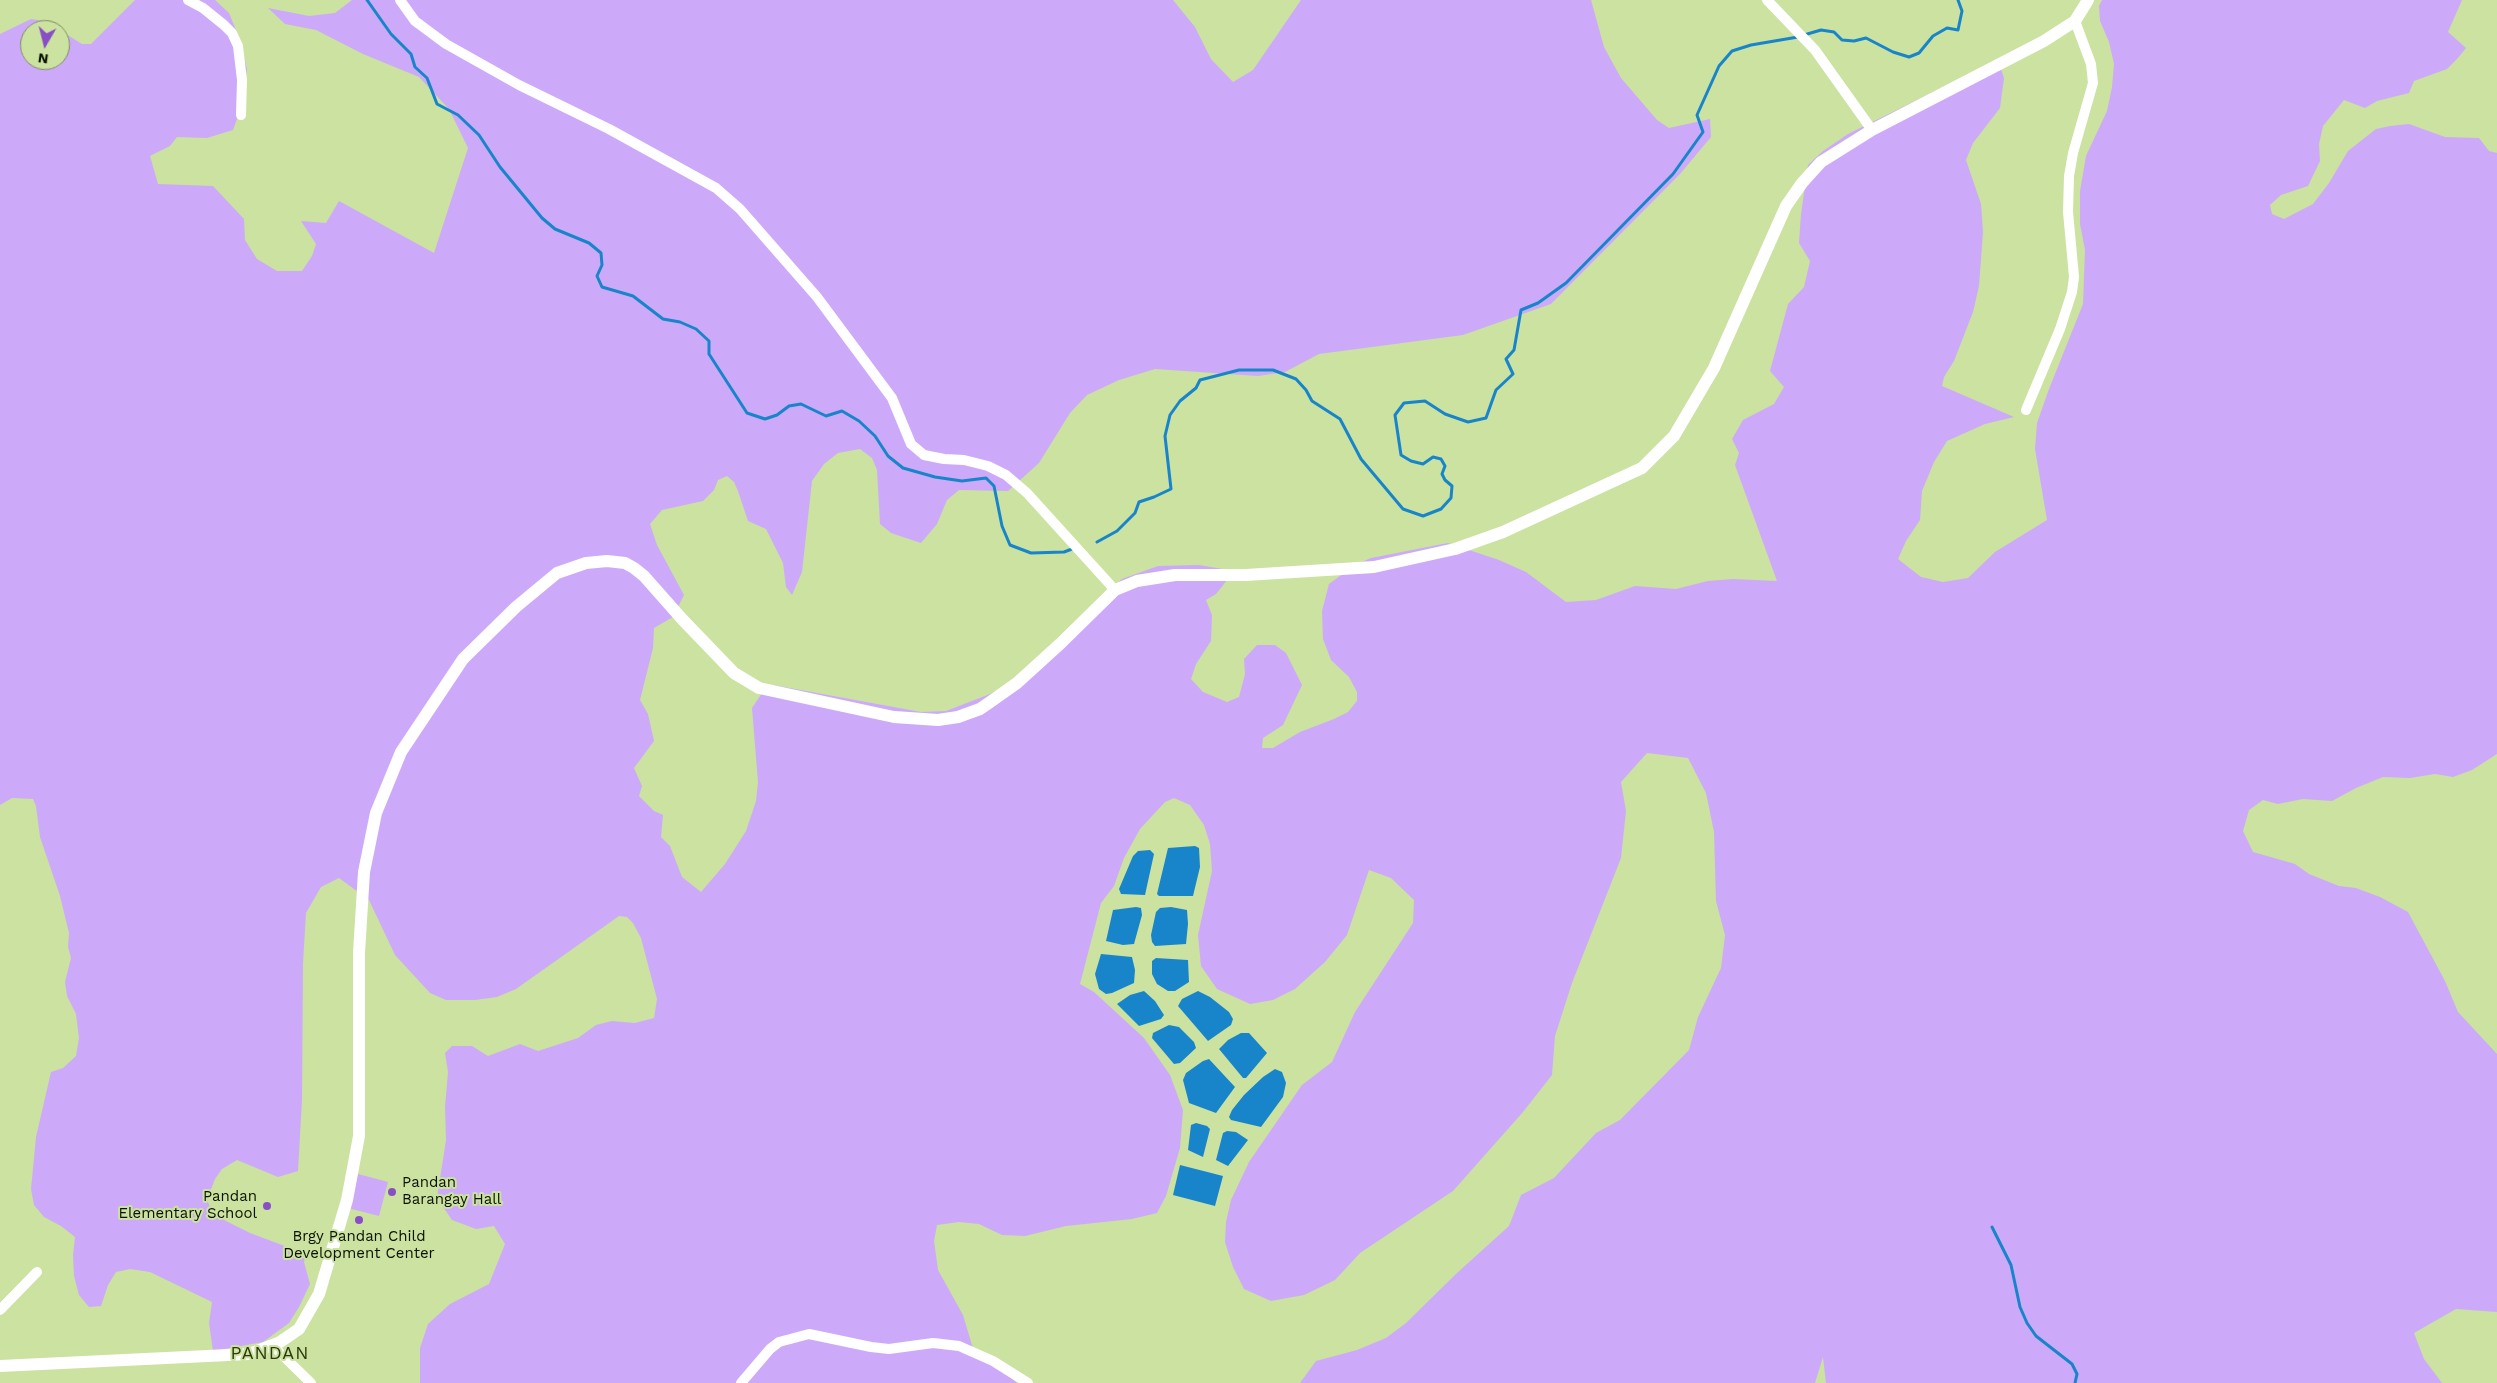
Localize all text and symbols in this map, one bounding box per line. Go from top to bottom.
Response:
north arrow [20,20,70,70]
text: N [37,50,49,68]
place label: Pandan Barangay Hall [402,1174,501,1209]
marker: Pandan Barangay Hall [386,1186,398,1198]
place label: Pandan Elementary School [118,1188,257,1223]
marker: Pandan Elementary School [261,1200,273,1212]
marker: Brgy Pandan Child Development Center [353,1214,365,1226]
place label: Brgy Pandan Child Development Center [283,1228,435,1263]
district label: PANDAN [230,1343,310,1365]

